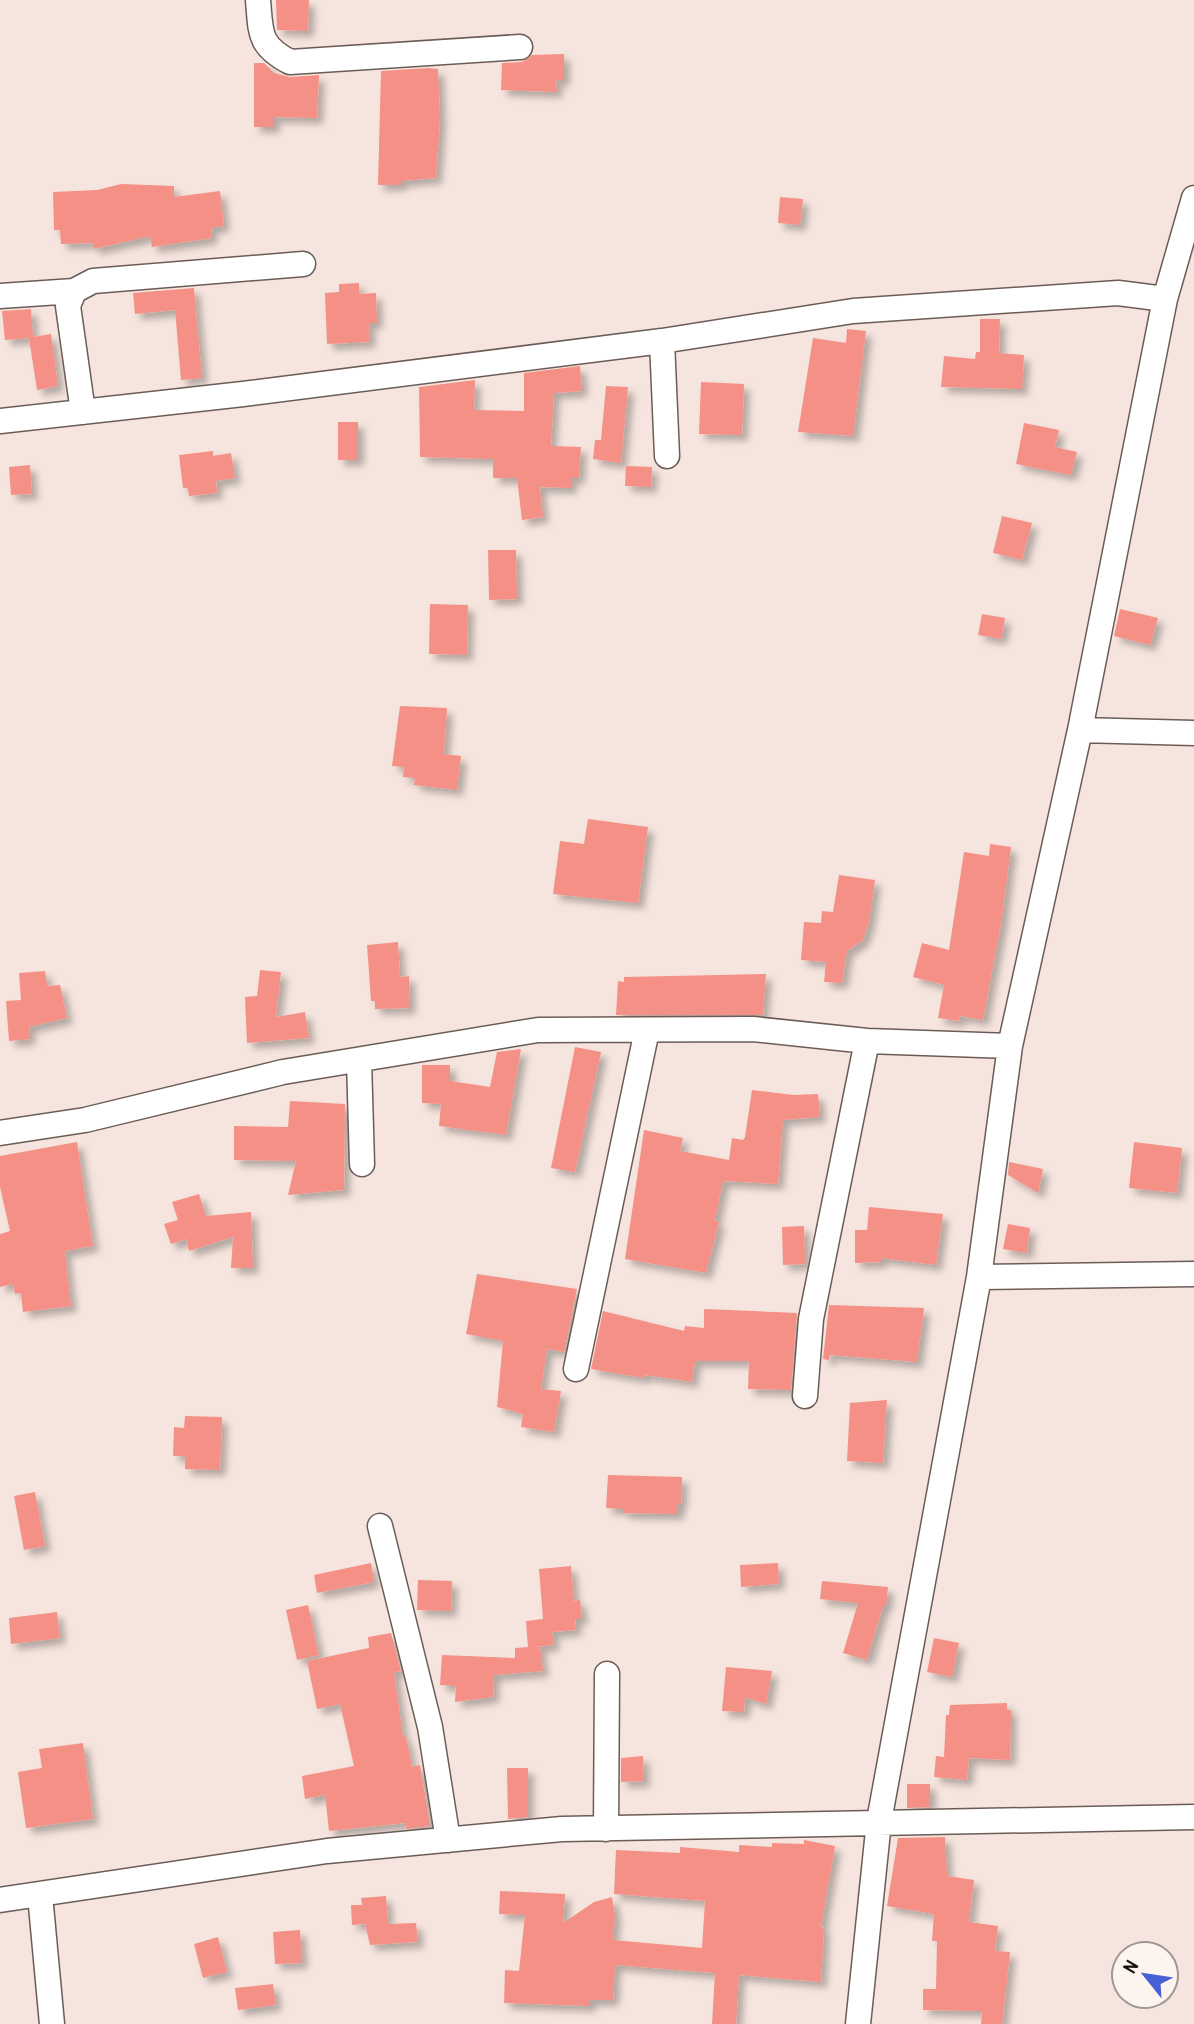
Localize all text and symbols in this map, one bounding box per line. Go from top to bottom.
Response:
north arrow [1110,1940,1180,2010]
text: N [1116,1955,1144,1978]

